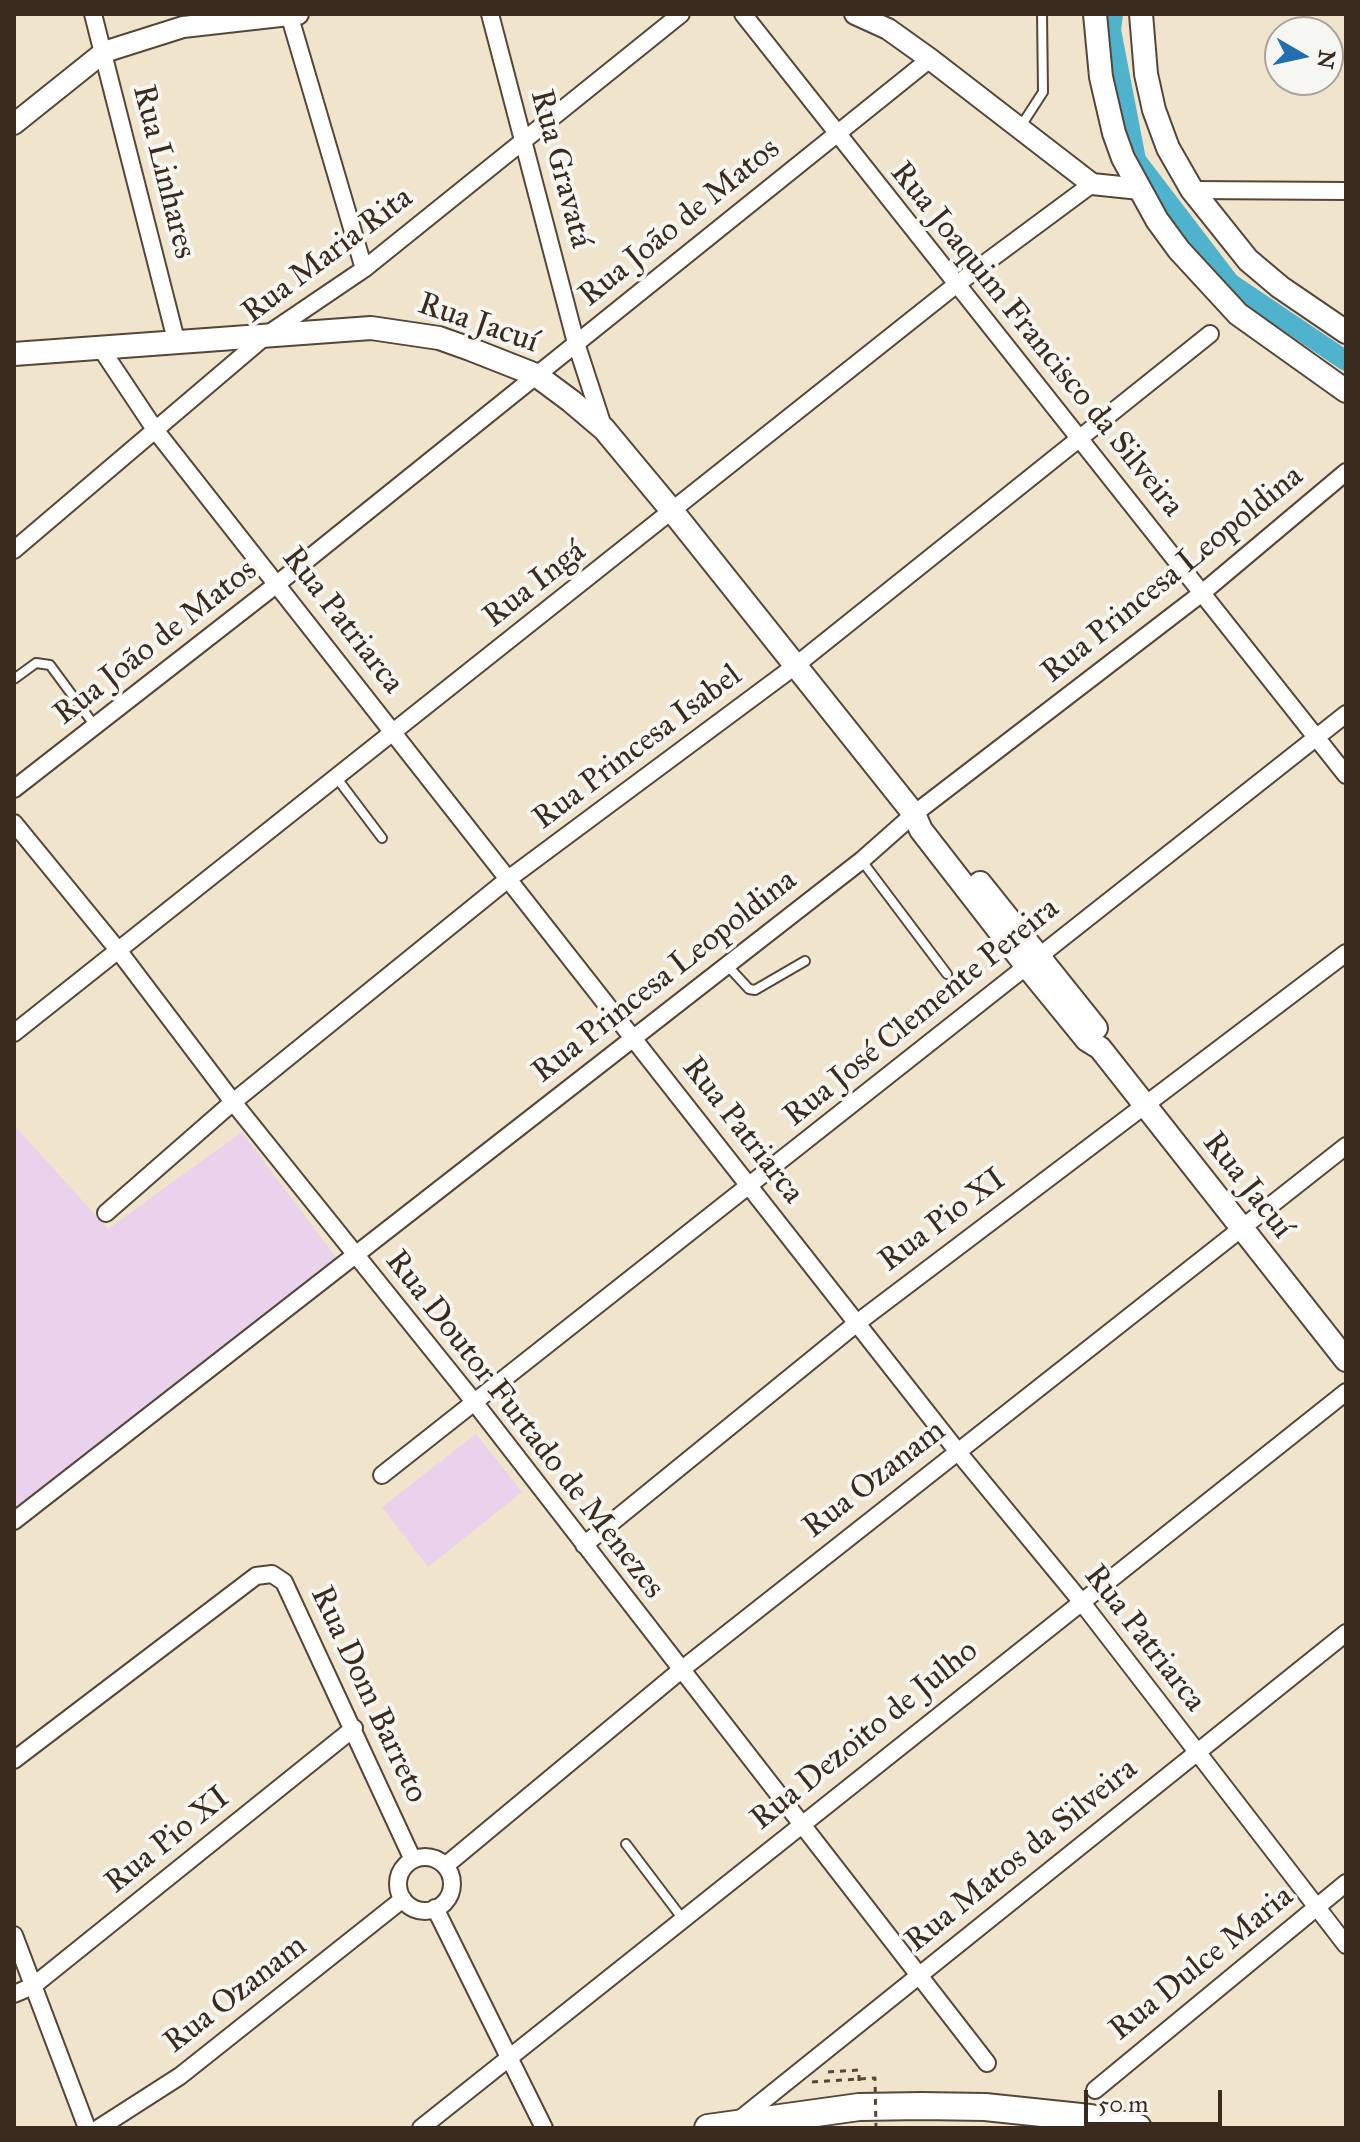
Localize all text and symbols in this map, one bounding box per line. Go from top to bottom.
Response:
north arrow [1264,16,1344,96]
text: N [1311,48,1341,71]
street label: Rua Linhares [123,81,203,263]
street label: Rua Gravatá [520,86,600,252]
street label: Rua João de Matos [572,130,788,316]
street label: Rua Joaquim Francisco da Silveira [881,155,1191,525]
street label: Rua Maria Rita [235,179,421,333]
street label: Rua Jacuí [413,286,543,362]
street label: Rua Princesa Leopoldina [1035,458,1311,692]
street label: Rua Ingá [476,533,594,637]
street label: Rua Patriarca [273,540,411,702]
street label: Rua João de Matos [47,552,265,734]
street label: Rua Princesa Isabel [526,657,750,839]
street label: Rua Princesa Leopoldina [525,862,805,1092]
street label: Rua José Clemente Pereira [777,890,1067,1136]
street label: Rua Patriarca [673,1050,811,1212]
street label: Rua Jacuí [1193,1125,1301,1247]
street label: Rua Pio XI [872,1161,1014,1281]
street label: Rua Doutor Furtado de Menezes [376,1243,672,1607]
street label: Rua Ozanam [796,1413,954,1547]
street label: Rua Patriarca [1075,1558,1213,1720]
street label: Rua Dom Barreto [301,1581,435,1809]
street label: Rua Dezoito de Julho [744,1633,986,1839]
street label: Rua Matos da Silveira [898,1751,1146,1961]
street label: Rua Pio XI [98,1779,238,1903]
street label: Rua Dulce Maria [1102,1878,1302,2050]
street label: Rua Ozanam [157,1928,315,2062]
scale bar [1088,2074,1226,2124]
text: 50 m [1098,2089,1148,2119]

